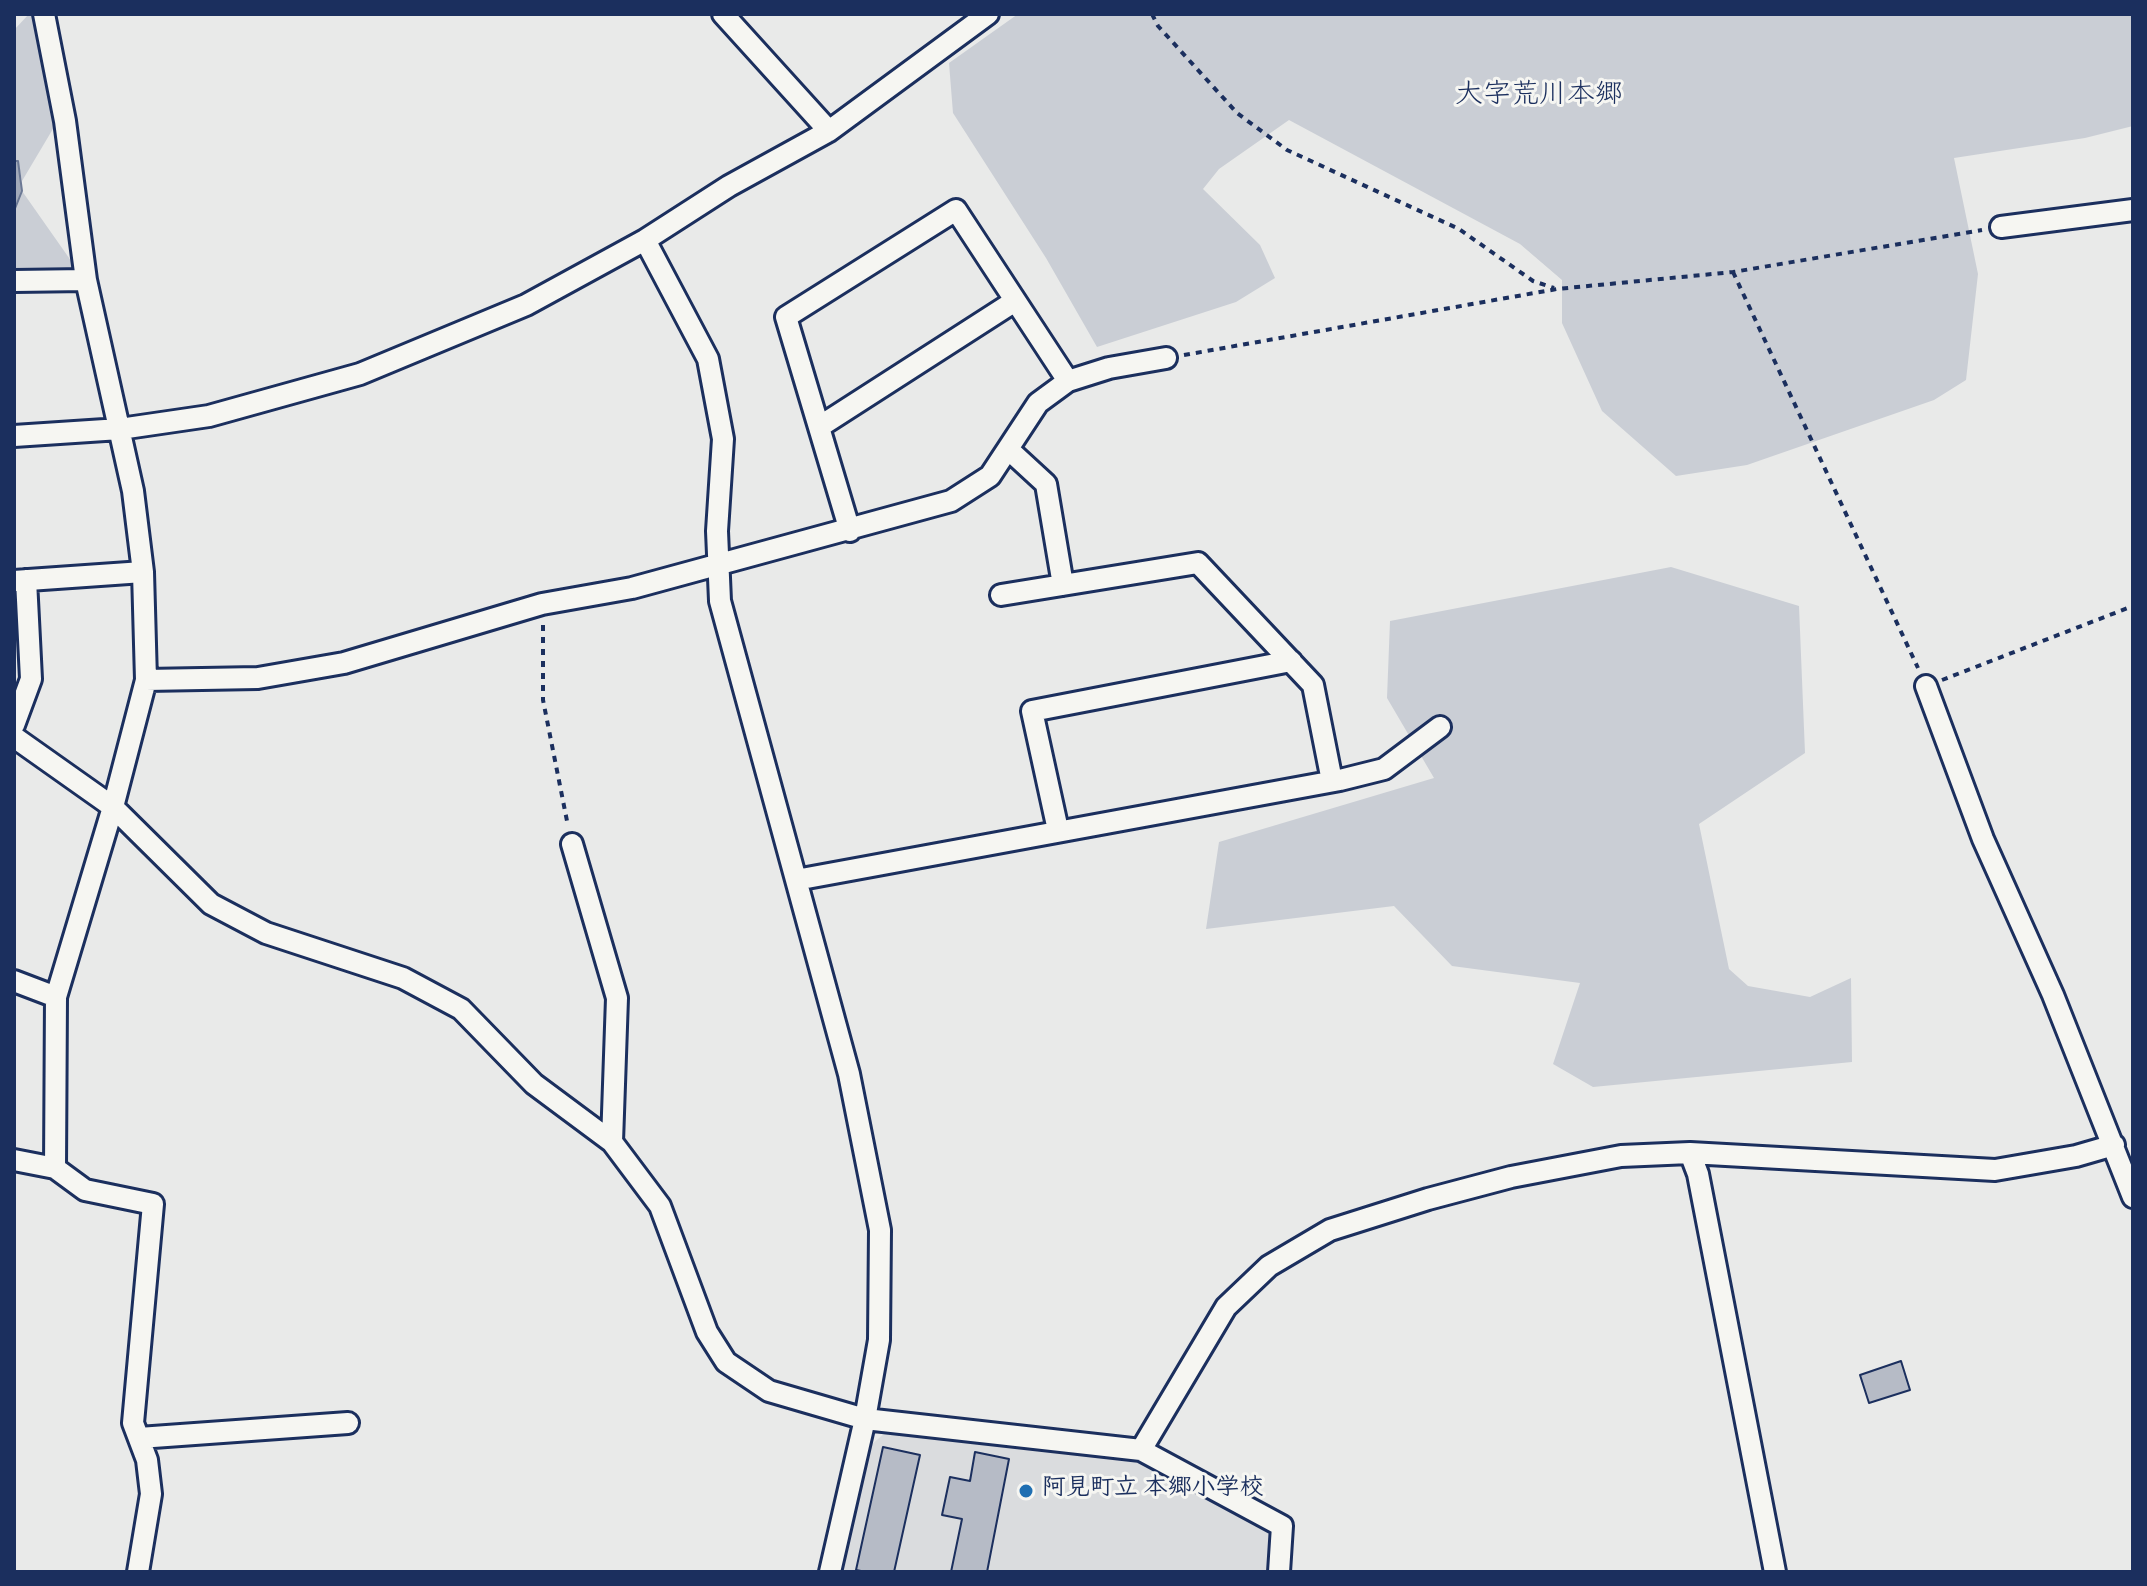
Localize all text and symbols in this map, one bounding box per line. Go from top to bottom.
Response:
district label: 大字荒川本郷 [1455,81,1623,115]
place label: 阿見町立 本郷小学校 [1042,1477,1263,1505]
marker: 阿見町立 本郷小学校 [1017,1482,1035,1500]

